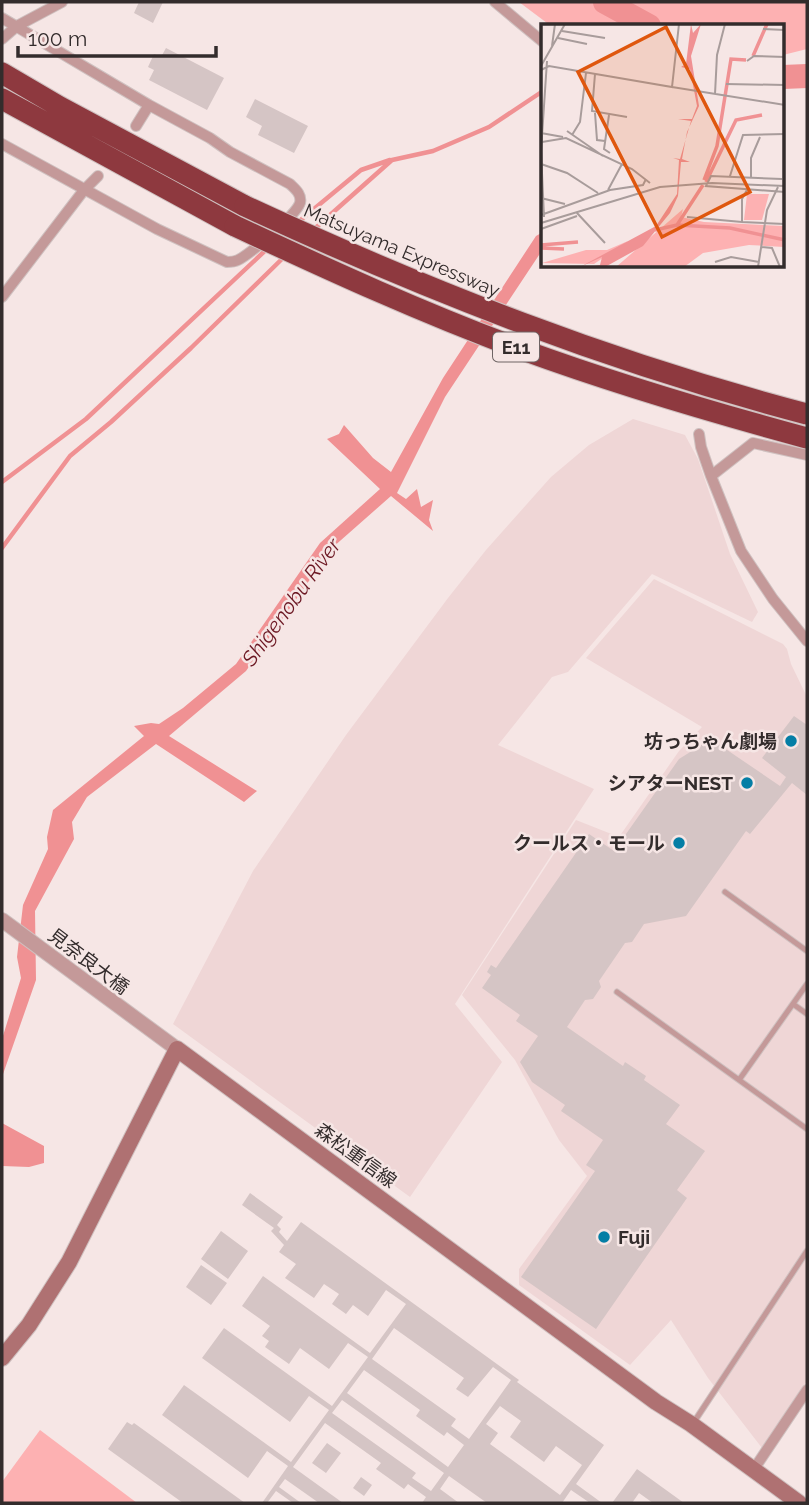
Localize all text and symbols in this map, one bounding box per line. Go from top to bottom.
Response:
scale bar [18,14,215,58]
inset map [541,24,784,268]
text: 100 m [28,26,87,51]
street label: Matsuyama Expressway [301,199,503,301]
road number: E11 [493,332,539,362]
water label: Shigenobu River [236,533,346,672]
place label: 坊っちゃん劇場 [644,730,777,752]
marker: 坊っちゃん劇場 [783,733,799,749]
place label: シアターNEST [608,772,733,794]
marker: シアターNEST [739,775,755,791]
place label: クールス・モール [513,832,665,854]
marker: クールス・モール [671,835,687,851]
street label: 見奈良大橋 [44,924,134,998]
street label: 森松重信線 [311,1118,401,1192]
place label: Fuji [618,1226,650,1248]
marker: Fuji [596,1229,612,1245]

